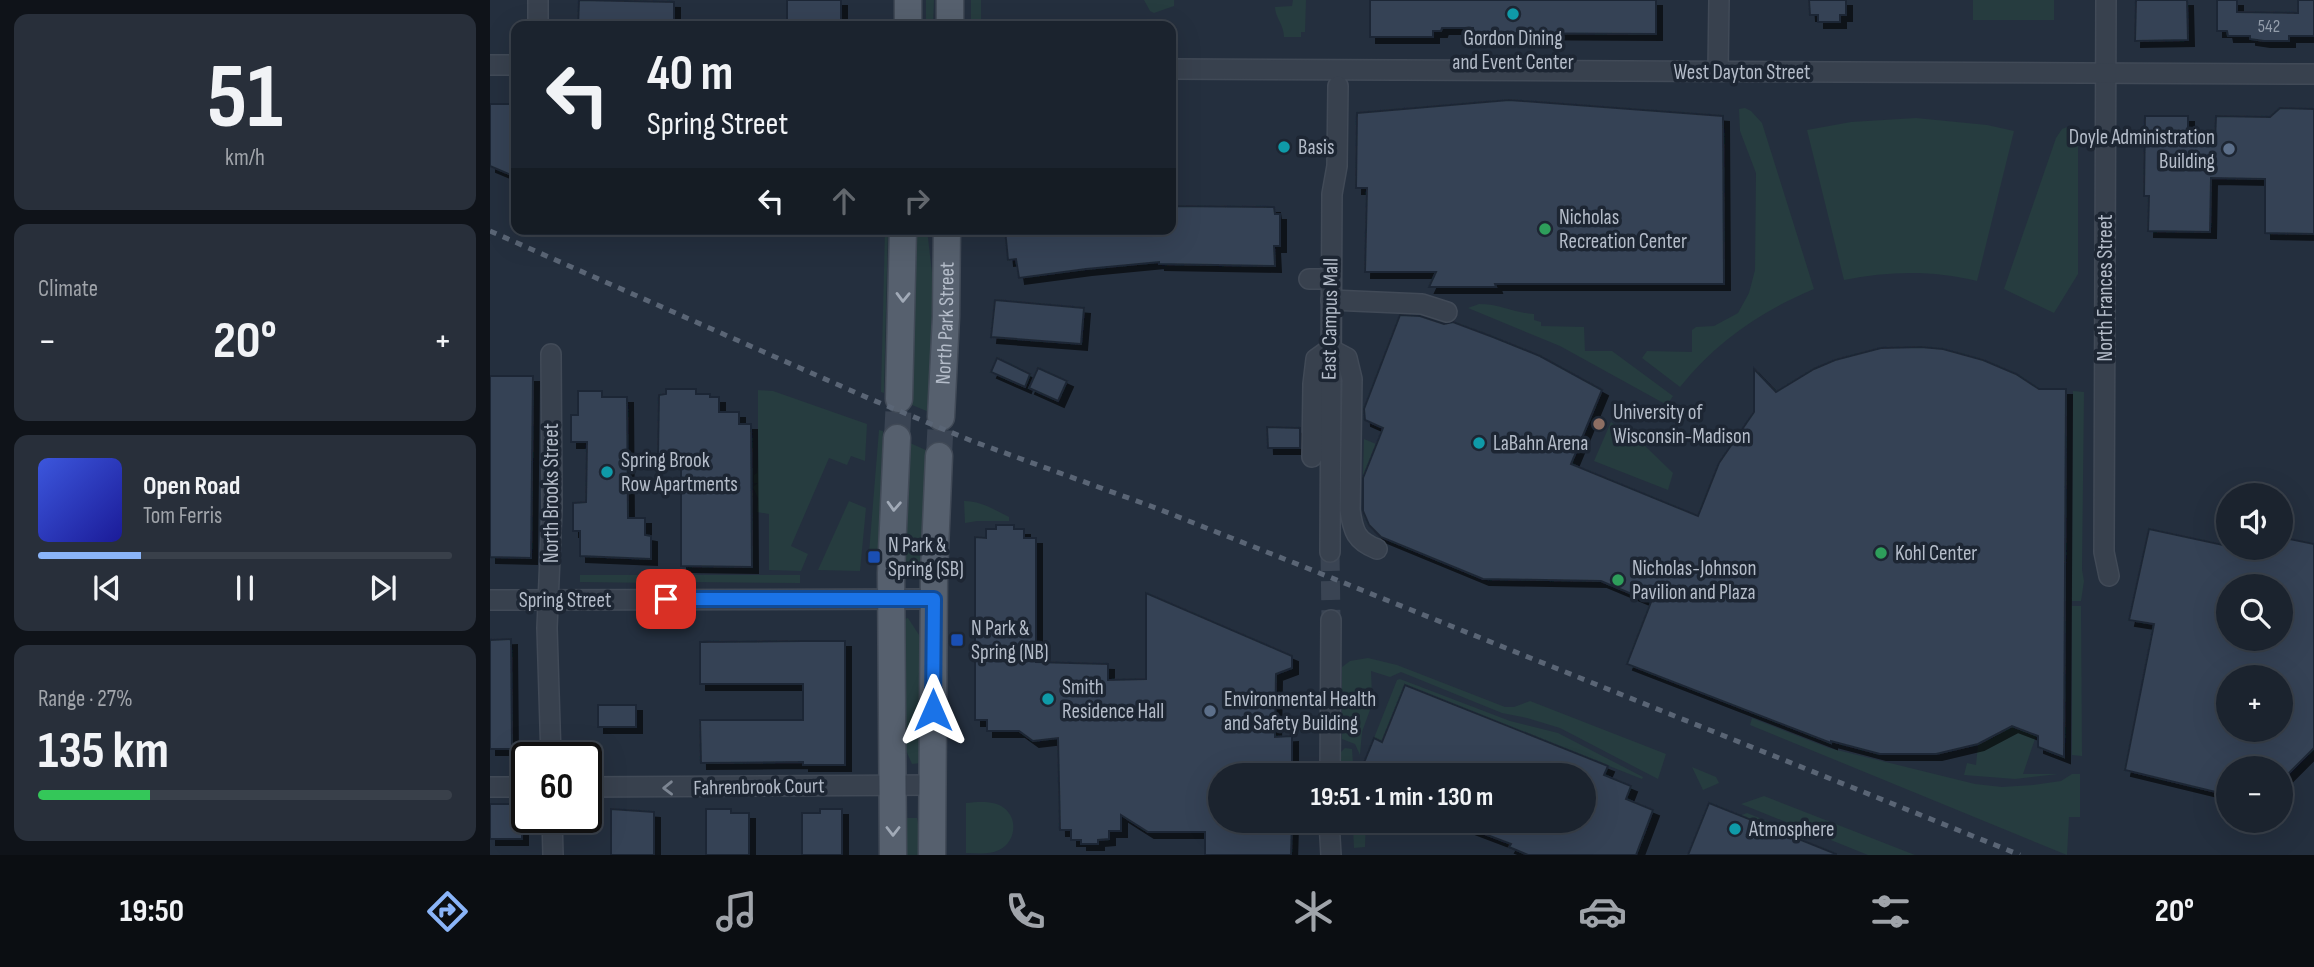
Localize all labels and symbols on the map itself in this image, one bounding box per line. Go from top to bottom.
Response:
marker: Gordon Dining and Event Center [1505,6,1521,22]
house number: 542 [2258,16,2280,37]
place label: Gordon Dining and Event Center [1452,26,1574,75]
street label: West Dayton Street [1673,60,1811,85]
place label: Doyle Administration Building [2069,125,2215,174]
place label: Basis [1298,135,1334,160]
marker: Basis [1276,139,1292,155]
marker: Doyle Administration Building [2221,141,2237,157]
place label: Nicholas Recreation Center [1559,205,1687,254]
street label: North Frances Street [2093,214,2118,362]
marker: Nicholas Recreation Center [1537,221,1553,237]
street label: East Campus Mall [1316,258,1344,380]
street label: North Park Street [930,262,959,385]
one-way arrow [895,293,911,303]
place label: University of Wisconsin-Madison [1613,400,1751,449]
marker: University of Wisconsin-Madison [1591,416,1607,432]
street label: North Brooks Street [539,423,564,563]
place label: LaBahn Arena [1493,431,1588,456]
marker: LaBahn Arena [1471,435,1487,451]
place label: Spring Brook Row Apartments [621,448,738,497]
marker: Spring Brook Row Apartments [599,464,615,480]
one-way arrow [886,501,901,512]
place label: N Park & Spring (SB) [888,533,964,582]
place label: Kohl Center [1895,541,1977,566]
marker: Kohl Center [1873,545,1889,561]
marker: N Park & Spring (SB) [866,549,882,565]
place label: Nicholas-Johnson Pavilion and Plaza [1632,556,1757,605]
pin [636,569,696,629]
marker: Nicholas-Johnson Pavilion and Plaza [1610,572,1626,588]
street label: Spring Street [519,588,611,613]
place label: N Park & Spring (NB) [971,616,1048,665]
marker: N Park & Spring (NB) [949,632,965,648]
position arrow [896,673,970,747]
place label: Smith Residence Hall [1062,675,1164,724]
place label: Environmental Health and Safety Building [1224,687,1376,736]
marker: Smith Residence Hall [1040,691,1056,707]
marker: Environmental Health and Safety Building [1202,703,1218,719]
speed limit sign: 60 [511,742,602,833]
street label: Fahrenbrook Court [693,773,825,801]
one-way arrow [663,780,674,795]
place label: Atmosphere [1748,817,1834,842]
marker: Atmosphere [1727,821,1743,837]
one-way arrow [885,827,901,837]

